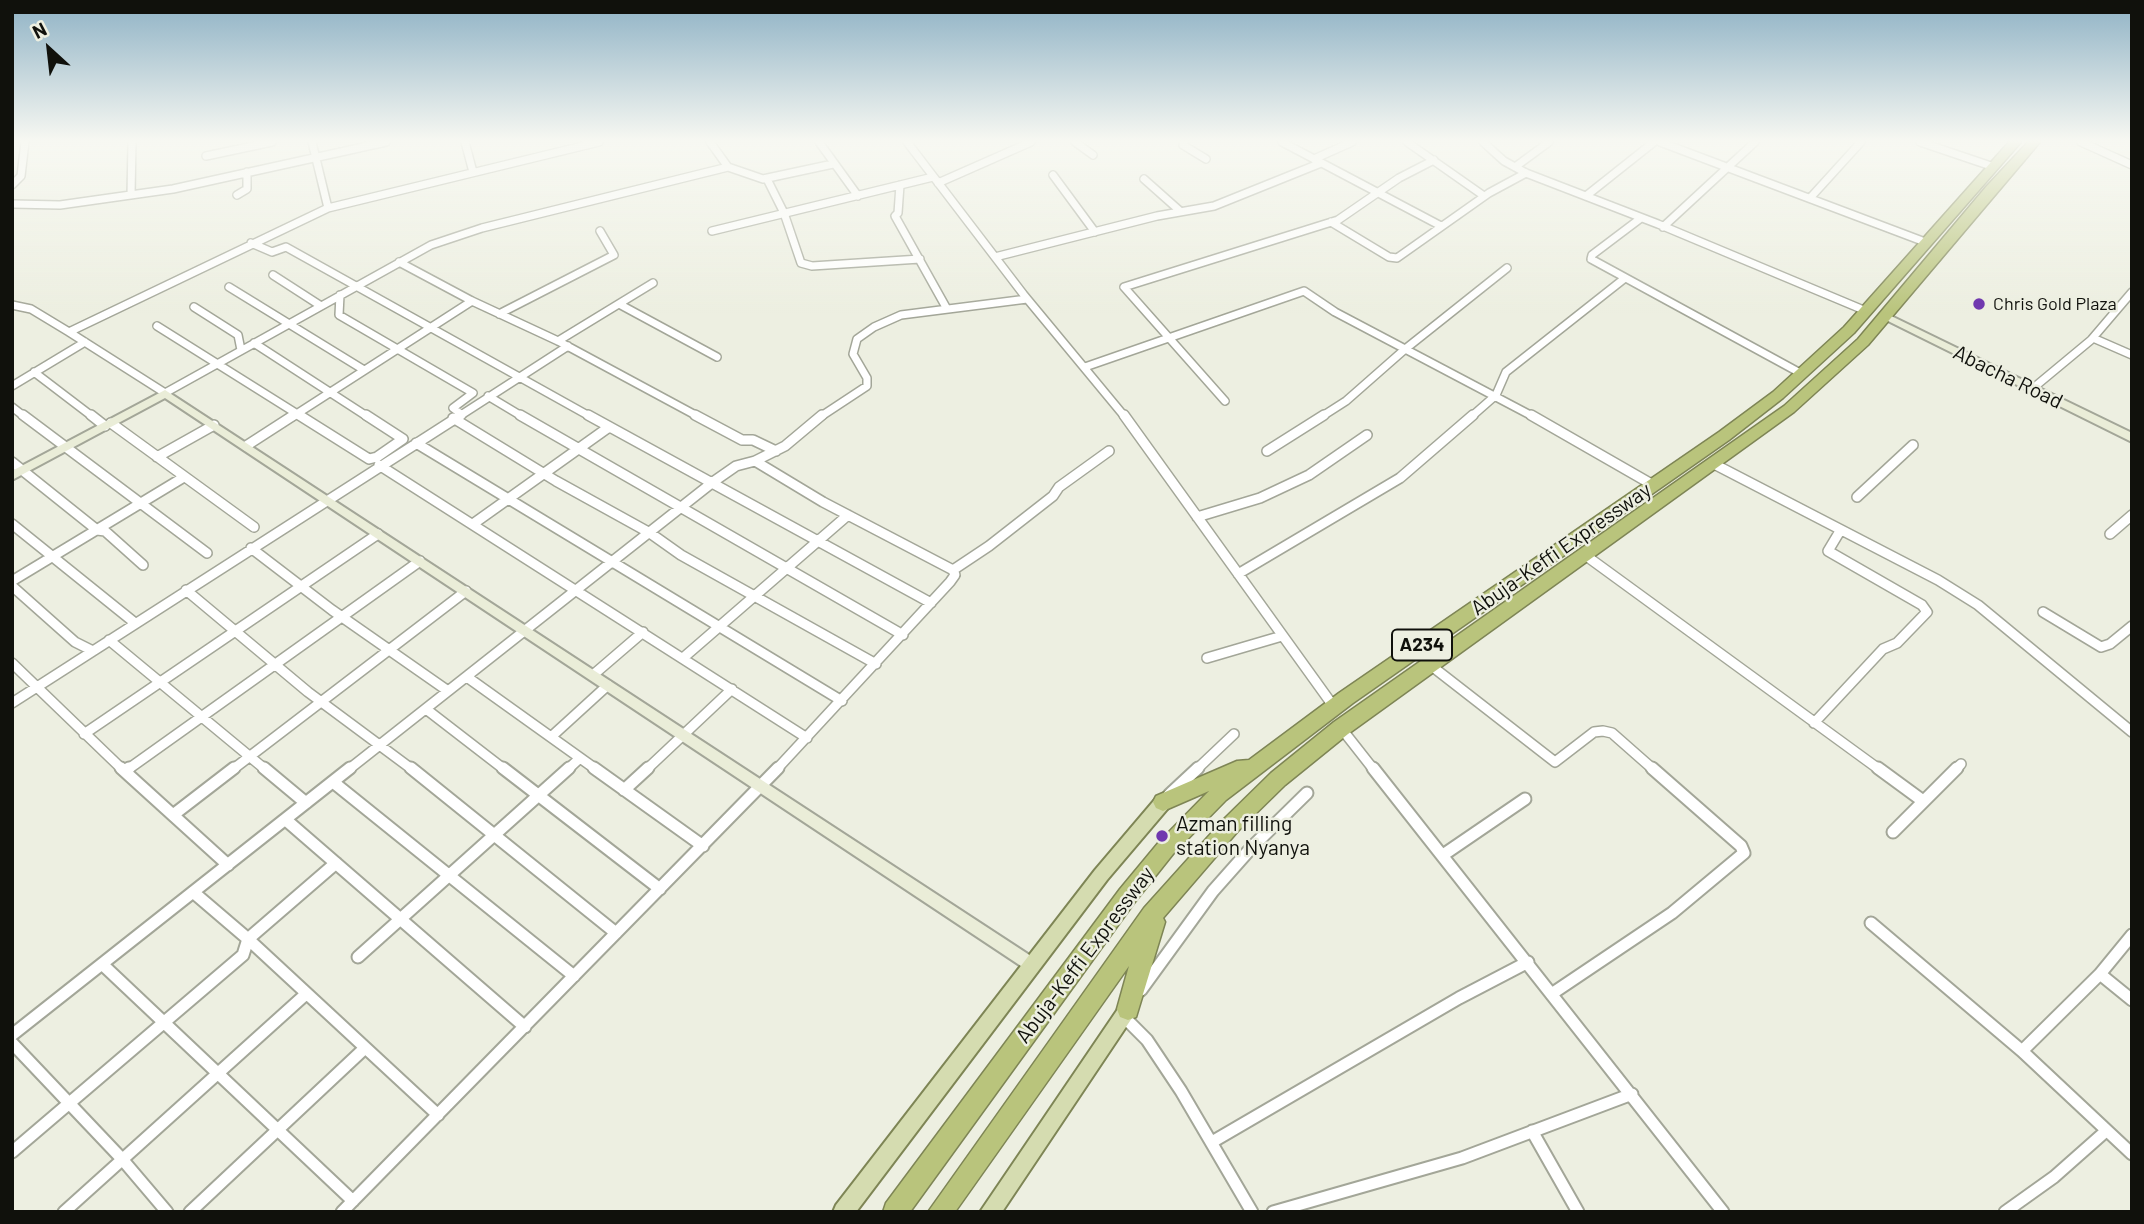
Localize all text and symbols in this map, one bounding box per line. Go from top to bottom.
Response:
north arrow [14,14,84,84]
text: N [28,17,50,43]
place label: Chris Gold Plaza [1993,293,2117,315]
marker: Chris Gold Plaza [1971,296,1987,312]
street label: Abacha Road [1949,340,2067,414]
street label: Abuja-Keffi Expressway [1466,477,1656,621]
road number: A234 [1392,630,1452,660]
place label: Azman filling station Nyanya [1176,811,1310,861]
marker: Azman filling station Nyanya [1154,828,1170,844]
street label: Abuja-Keffi Expressway [1010,862,1160,1048]

